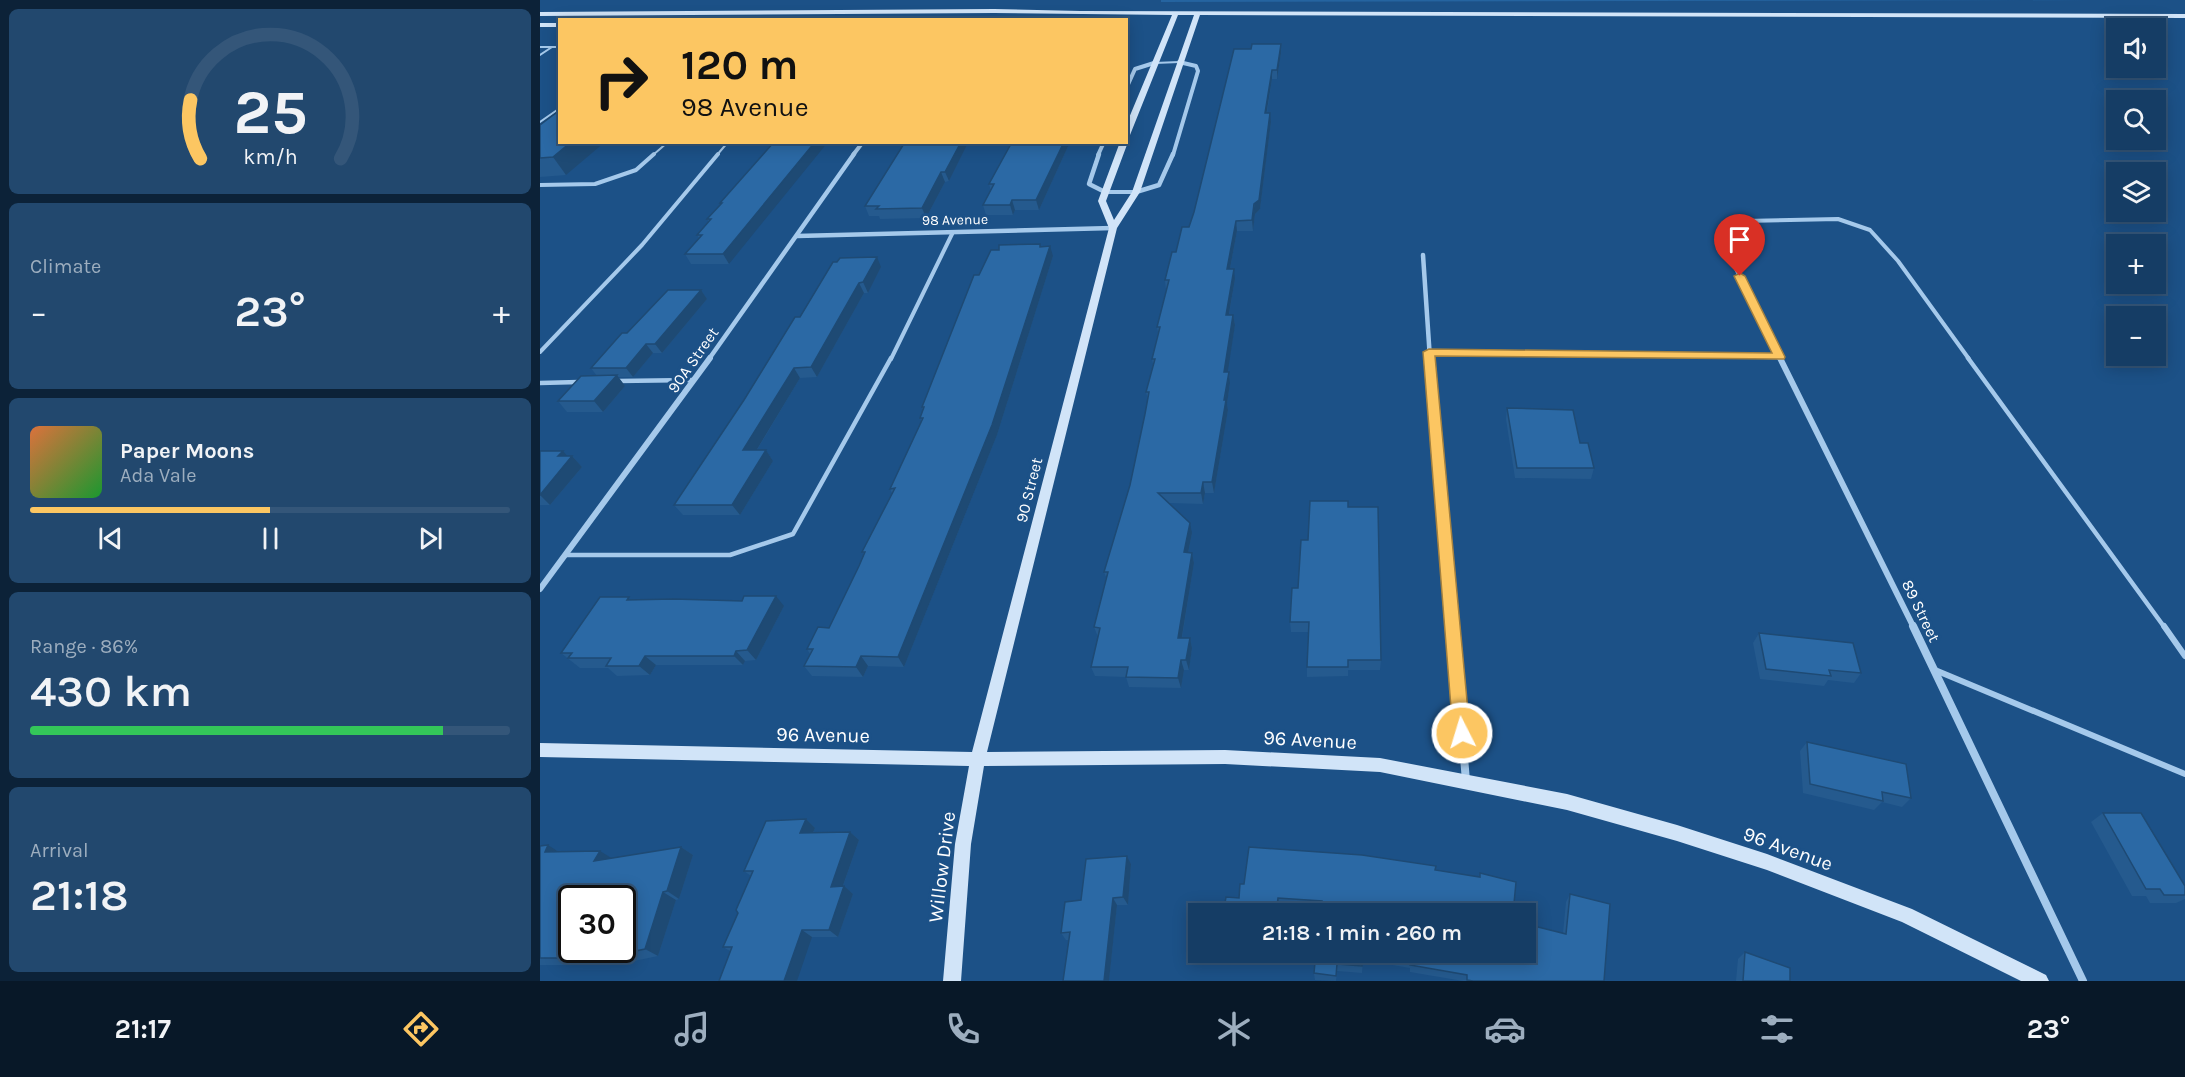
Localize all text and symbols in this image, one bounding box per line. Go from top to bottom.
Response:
map controls [2106,18,2166,366]
button: sound [2106,18,2166,78]
text: 120 m [681,40,798,90]
icon: right [582,42,660,120]
text: 25 [233,76,307,149]
button: search [2106,90,2166,150]
text: 98 Avenue [681,91,809,123]
text: km/h [243,144,297,169]
button: layers [2106,162,2166,222]
street label: 98 Avenue [922,211,988,229]
pin [1714,214,1765,276]
icon: arrive [1723,223,1756,256]
button: + [2106,234,2166,294]
text: Climate [30,255,101,278]
text: 23° [234,285,306,337]
text: − [30,293,47,331]
text: + [493,293,510,331]
button: − [2106,306,2166,366]
street label: 90A Street [664,324,722,396]
text: Paper Moons [120,438,254,464]
street label: 90 Street [1012,455,1046,525]
text: Ada Vale [120,464,197,487]
icon: previous [94,522,127,555]
icon: pause [254,522,287,555]
icon: next [414,522,447,555]
street label: 89 Street [1898,577,1944,645]
text: Range · 86% [30,635,138,658]
text: 430 km [30,665,192,717]
position arrow [1430,701,1494,765]
street label: 96 Avenue [776,723,870,747]
street label: 96 Avenue [1263,726,1357,754]
street label: Willow Drive [924,810,960,924]
street label: 96 Avenue [1740,822,1836,876]
text: Arrival [30,839,89,862]
text: 21:18 [30,869,129,921]
speed limit sign: 30 [558,885,636,963]
text: 21:18 · 1 min · 260 m [1262,920,1462,946]
icon: directions [400,1008,442,1050]
icon: music [671,1008,713,1050]
icon: phone [942,1008,984,1050]
icon: climate [1213,1008,1255,1050]
icon: car [1484,1008,1526,1050]
icon: filters [1756,1008,1798,1050]
text: 21:17 [115,1013,171,1045]
text: 23° [2027,1013,2070,1045]

